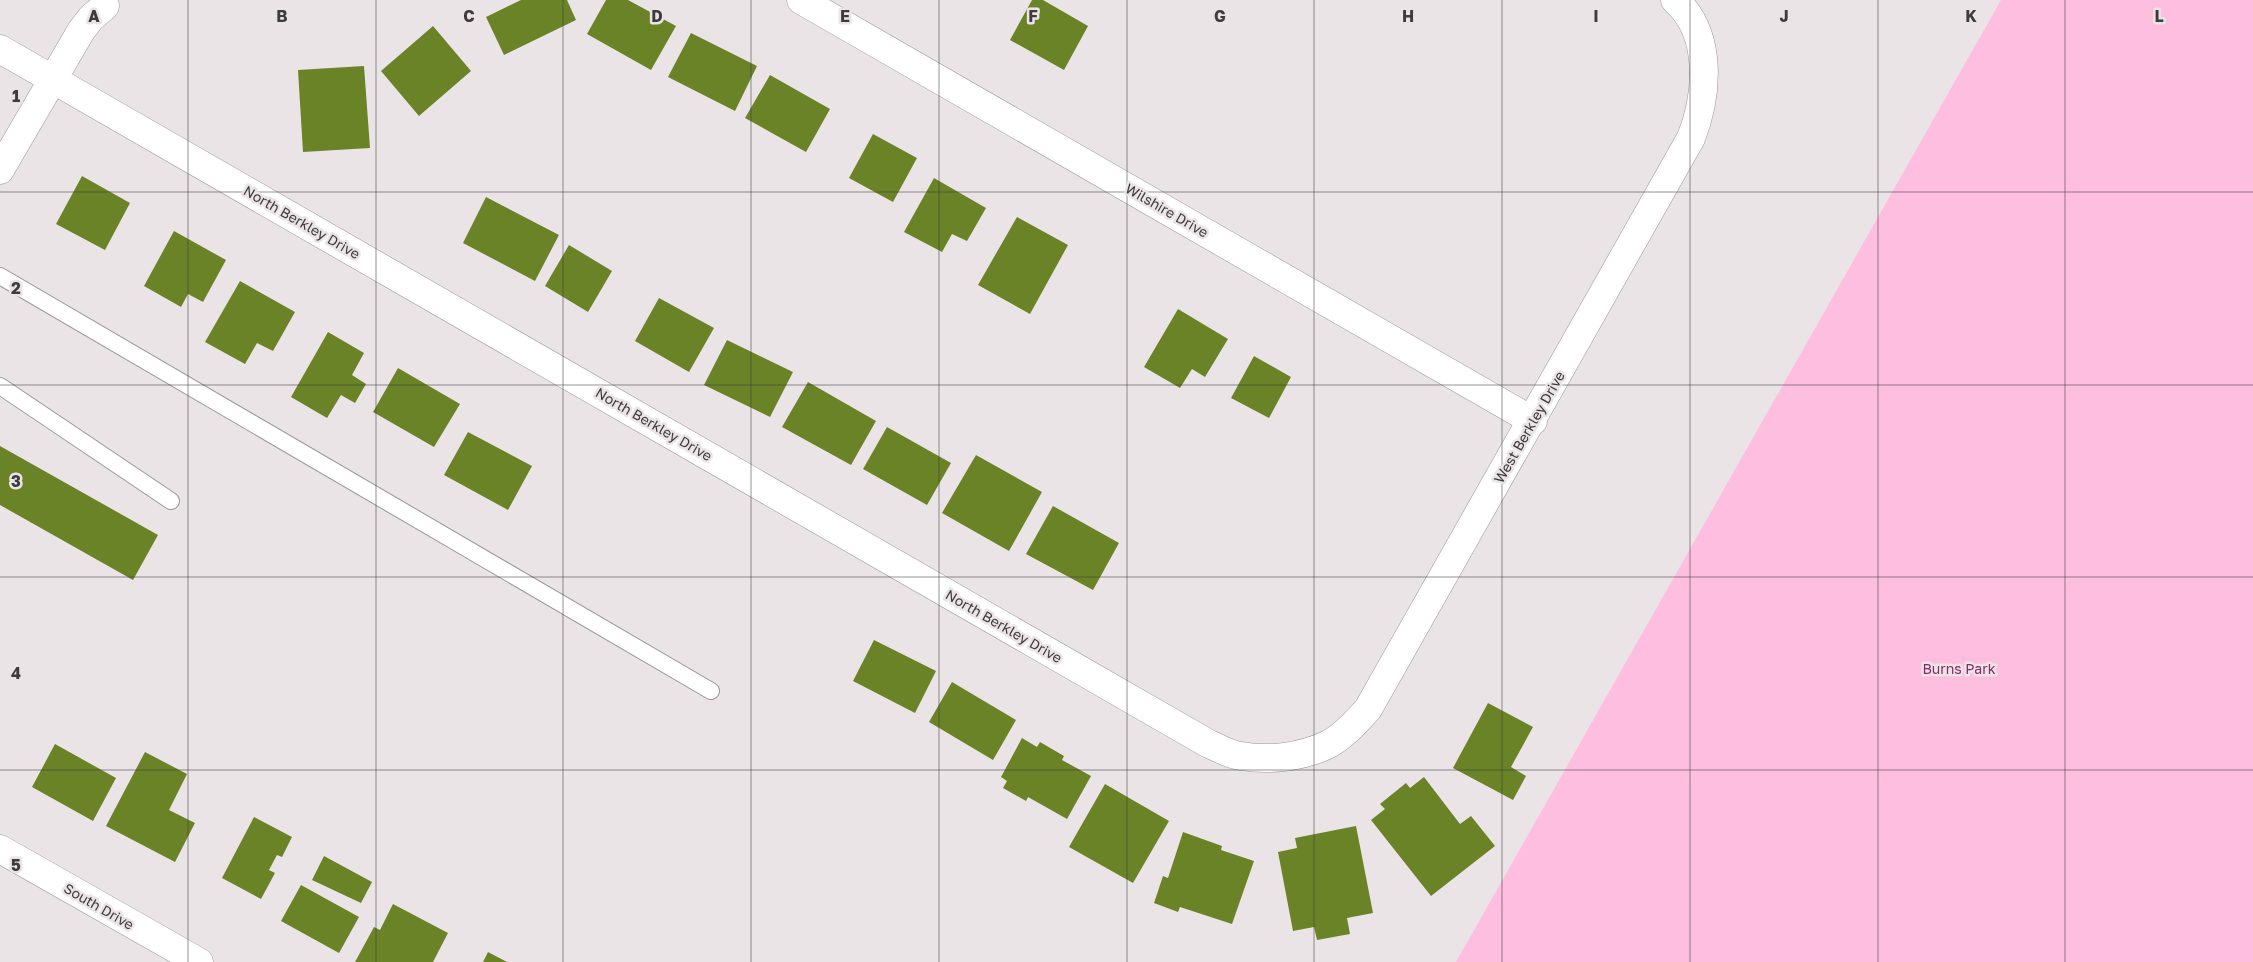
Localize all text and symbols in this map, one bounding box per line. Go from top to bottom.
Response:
text: A [88,6,100,26]
text: B [276,6,288,26]
text: C [463,6,475,26]
text: D [651,6,663,26]
text: E [840,6,850,26]
text: F [1028,6,1038,26]
text: G [1214,6,1226,26]
text: H [1402,6,1414,26]
text: I [1593,6,1599,26]
text: J [1779,6,1789,26]
text: K [1965,6,1977,26]
text: L [2154,6,2164,26]
text: 1 [12,86,20,106]
street label: Wilshire Drive [1122,179,1212,241]
street label: North Berkley Drive [241,182,363,262]
text: 2 [11,278,21,298]
street label: West Berkley Drive [1490,368,1568,486]
street label: North Berkley Drive [593,384,715,464]
text: 3 [11,471,21,491]
street label: North Berkley Drive [943,586,1065,666]
park label: Burns Park [1922,660,1996,677]
text: 4 [11,663,21,683]
text: 5 [11,855,21,875]
street label: South Drive [61,879,137,933]

